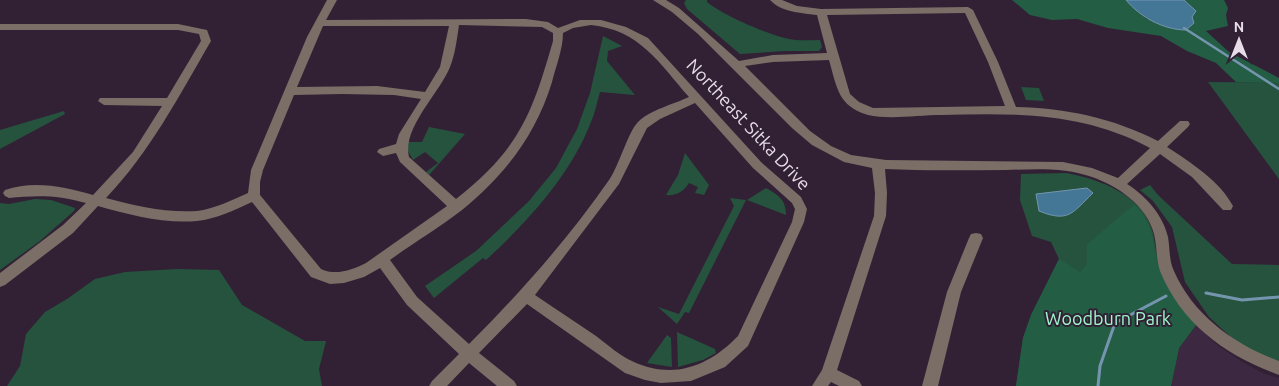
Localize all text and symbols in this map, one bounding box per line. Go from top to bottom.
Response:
north arrow [1214,15,1264,65]
text: N [1234,19,1244,35]
street label: Northeast Sitka Drive [683,54,815,194]
park label: Woodburn Park [1045,308,1171,328]

